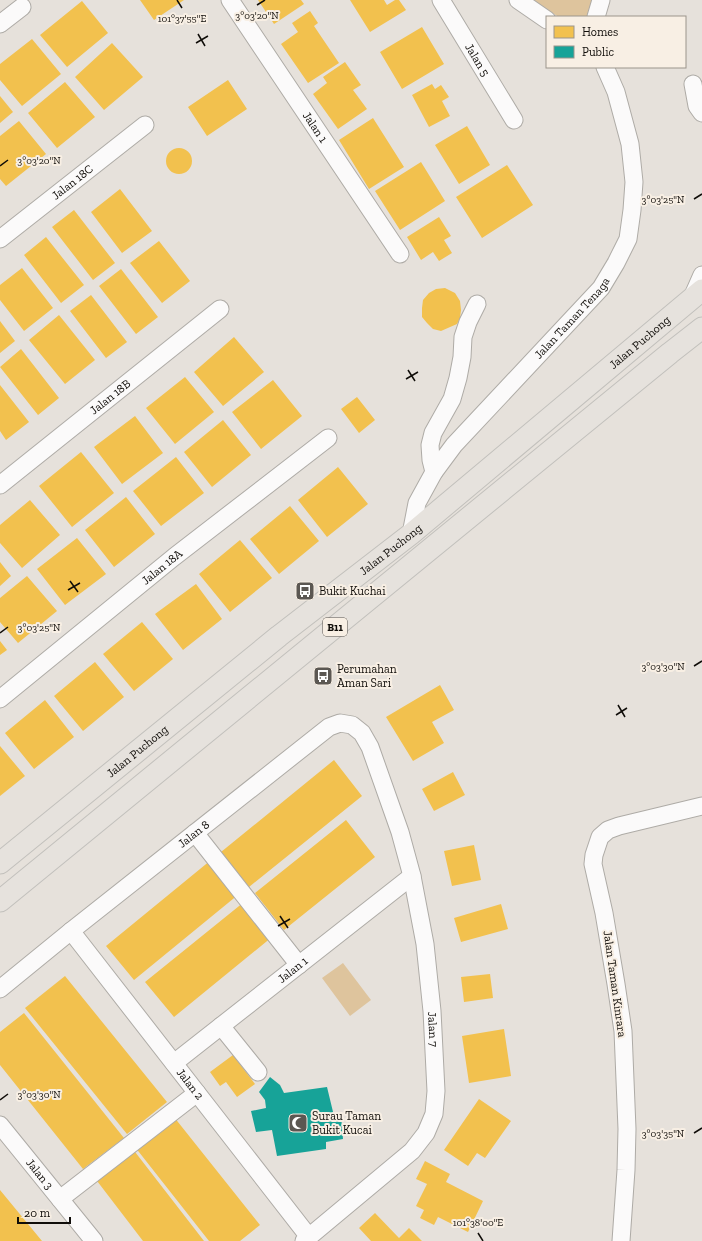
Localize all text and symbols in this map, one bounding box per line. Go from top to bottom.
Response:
text: 3°03'20"N [235,10,279,22]
text: 101°37'55"E [158,13,206,25]
legend [546,16,686,68]
text: Homes [582,25,618,39]
street label: Jalan 5 [462,41,493,79]
text: Public [582,45,615,59]
street label: Jalan 1 [300,109,331,146]
text: 3°03'20"N [17,155,61,167]
street label: Jalan 18C [49,162,96,203]
text: 3°03'25"N [642,194,685,206]
street label: Jalan Taman Tenaga [532,275,613,362]
street label: Jalan Puchong [606,312,673,372]
street label: Jalan 18B [87,376,133,417]
street label: Jalan Puchong [357,521,425,578]
street label: Jalan 18A [139,546,185,588]
bus stop icon: Bukit Kuchai [294,580,316,602]
place label: Bukit Kuchai [319,584,386,598]
road number: B11 [323,618,347,636]
text: 3°03'25"N [18,622,61,634]
text: 3°03'30"N [641,661,685,673]
place label: Perumahan Aman Sari [337,662,397,690]
bus stop icon: Perumahan Aman Sari [312,665,334,687]
street label: Jalan Puchong [104,722,171,780]
street label: Jalan 8 [175,817,212,851]
street label: Jalan Taman Kinrara [601,930,629,1038]
street label: Jalan 1 [275,953,311,986]
street label: Jalan 7 [425,1011,441,1048]
street label: Jalan 2 [174,1066,207,1103]
text: 3°03'30"N [17,1089,61,1101]
place label: Surau Taman Bukit Kucai [312,1109,381,1137]
mosque icon: Surau Taman Bukit Kucai [287,1112,309,1134]
text: 3°03'35"N [642,1128,685,1140]
street label: Jalan 3 [23,1156,56,1192]
scale bar [18,1199,70,1225]
text: 20 m [24,1206,51,1220]
text: 101°38'00"E [453,1217,503,1229]

